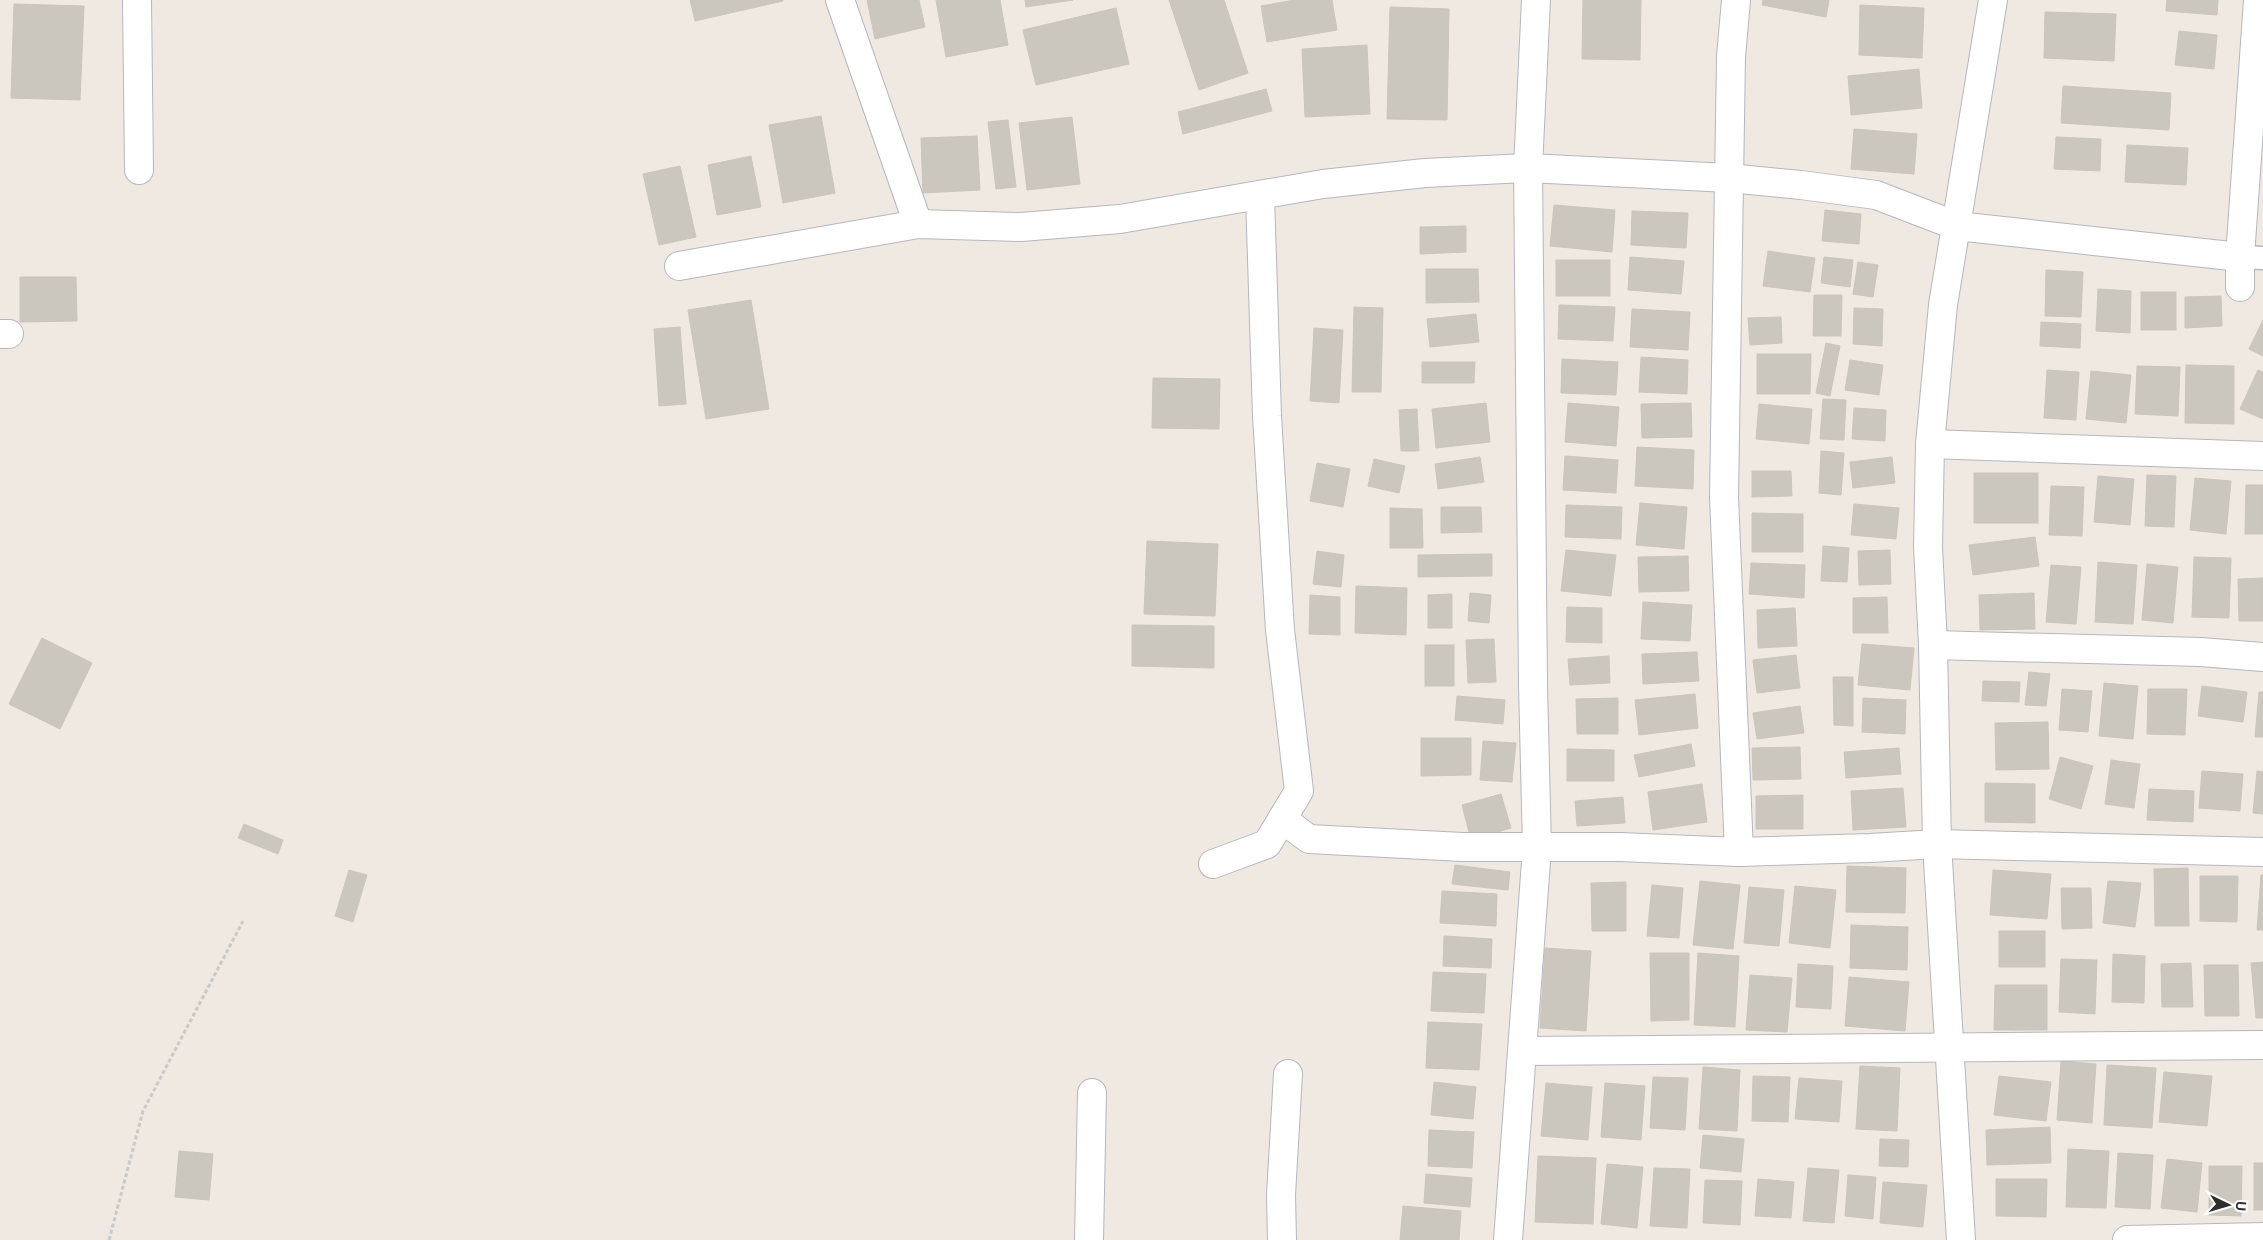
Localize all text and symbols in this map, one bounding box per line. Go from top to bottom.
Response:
north arrow [2203,1180,2253,1230]
text: U [2232,1200,2249,1212]

